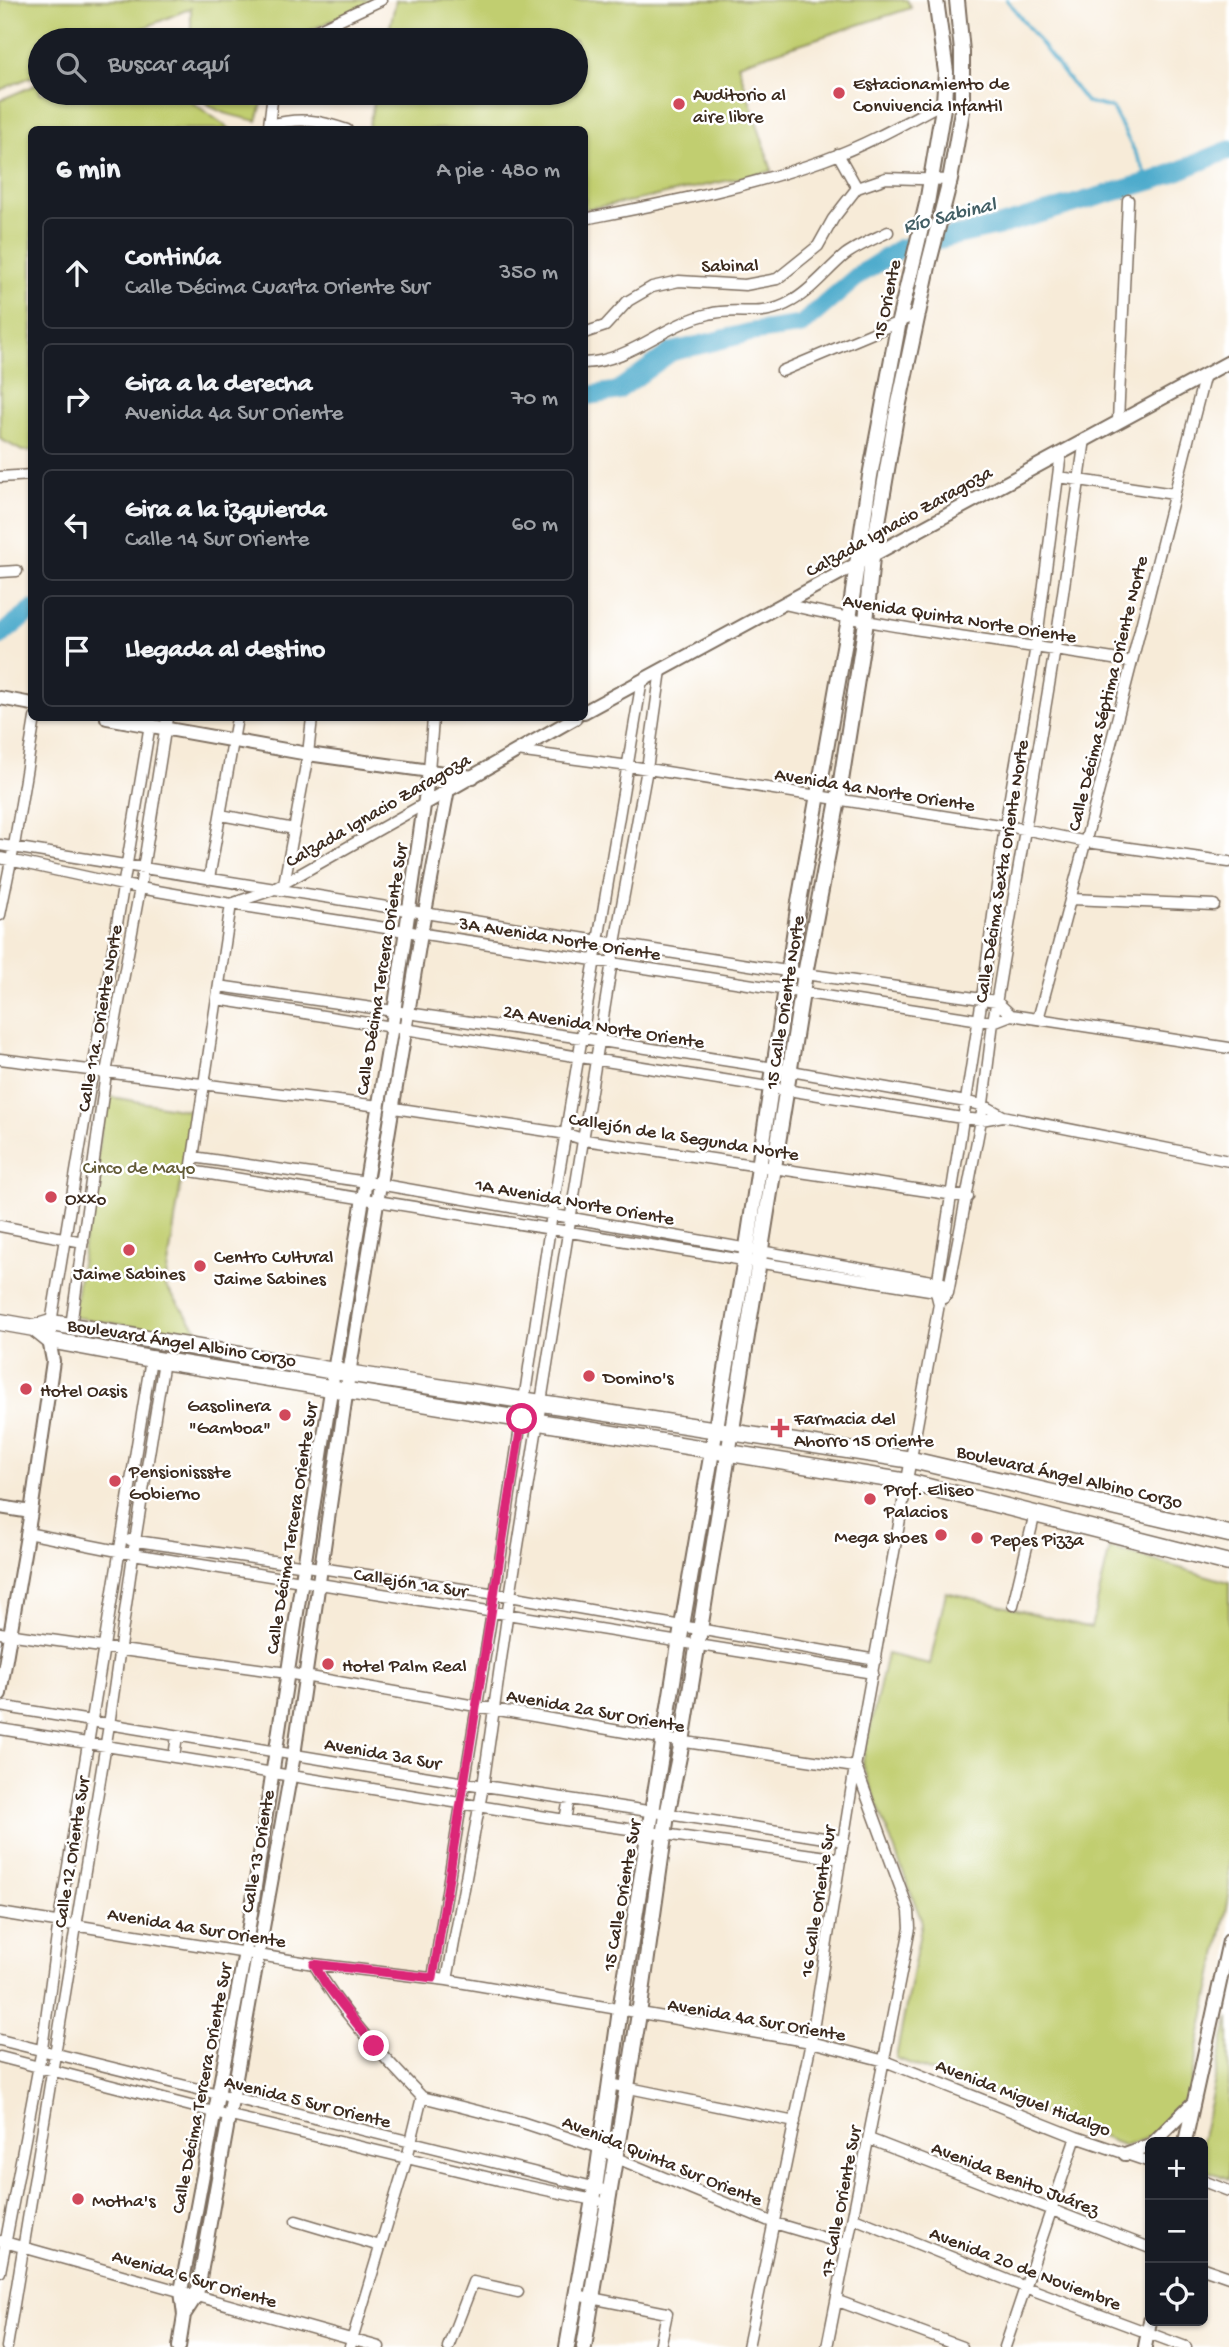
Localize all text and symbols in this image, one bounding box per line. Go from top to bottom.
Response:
search box [28,28,588,105]
icon: search [52,48,90,86]
text: Buscar aquí [108,51,230,82]
place label: Estacionamiento de Convivencia Infantil [853,74,1010,119]
place label: Auditorio al aire libre [693,85,786,130]
marker: Estacionamiento de Convivencia Infantil [831,85,847,101]
marker: Auditorio al aire libre [671,96,687,112]
text: 6 min [56,154,120,189]
text: A pie · 480 m [436,158,560,185]
water label: Río Sabinal [901,193,1000,241]
text: Continúa [125,244,220,275]
icon: ahead [58,254,96,292]
street label: Sabinal [701,256,759,279]
street label: 15 Oriente [869,258,908,343]
text: 350 m [499,260,558,287]
text: Calle Décima Cuarta Oriente Sur [125,275,430,302]
text: Gira a la derecha [125,370,312,401]
icon: right [58,380,96,418]
text: 70 m [511,386,558,413]
text: Avenida 4a Sur Oriente [125,401,343,428]
street label: Calzada Ignacio Zaragoza [802,461,998,584]
text: Gira a la izquierda [125,496,327,527]
icon: left [58,506,96,544]
text: 60 m [512,512,558,539]
text: Calle 14 Sur Oriente [125,527,309,554]
street label: Calle Décima Séptima Oriente Norte [1064,554,1155,834]
street label: Avenida Quinta Norte Oriente [841,591,1078,650]
icon: arrive [58,632,96,670]
text: Llegada al destino [125,636,325,667]
street label: Calle Décima Sexta Oriente Norte [971,738,1036,1005]
street label: Calzada Ignacio Zaragoza [282,749,477,874]
street label: Avenida 4a Norte Oriente [773,764,976,819]
street label: Calle Décima Tercera Oriente Sur [352,840,415,1097]
street label: 3A Avenida Norte Oriente [456,913,662,968]
street label: 15 Calle Oriente Norte [761,914,812,1092]
street label: Calle 11a. Oriente Norte [74,923,129,1114]
street label: 2A Avenida Norte Oriente [501,1001,706,1056]
street label: Callejón de la Segunda Norte [567,1109,800,1168]
park label: Cinco de Mayo [83,1158,195,1181]
street label: 1A Avenida Norte Oriente [472,1174,676,1232]
marker: Oxxo [43,1189,59,1205]
place label: Oxxo [65,1189,106,1212]
marker: Jaime Sabines [121,1242,137,1258]
place label: Centro Cultural Jaime Sabines [214,1247,334,1292]
marker: Centro Cultural Jaime Sabines [192,1258,208,1274]
place label: Jaime Sabines [73,1264,186,1287]
street label: Boulevard Ángel Albino Corzo [64,1315,298,1374]
marker: Domino's [581,1368,597,1384]
place label: Domino's [601,1368,675,1391]
marker: Hotel Oasis [18,1381,34,1397]
place label: Hotel Oasis [40,1381,128,1404]
place label: Gasolinera "Gamboa" [187,1396,272,1441]
street label: Calle Décima Tercera Oriente Sur [262,1399,325,1656]
route start [506,1403,537,1434]
marker: Gasolinera "Gamboa" [277,1407,293,1423]
place label: Farmacia del Ahorro 15 Oriente [793,1409,934,1454]
marker: Farmacia del Ahorro 15 Oriente [772,1420,788,1436]
street label: Boulevard Ángel Albino Corzo [953,1441,1185,1516]
place label: Pensionissste Gobierno [128,1462,231,1507]
marker: Pensionissste Gobierno [107,1473,123,1489]
place label: Prof. Eliseo Palacios [883,1480,974,1525]
marker: Prof. Eliseo Palacios [862,1491,878,1507]
place label: Mega shoes [834,1527,928,1550]
marker: Mega shoes [933,1527,949,1543]
marker: Pepes Pizza [969,1530,985,1546]
place label: Pepes Pizza [990,1530,1085,1553]
street label: Callejón 1a Sur [352,1564,471,1605]
marker: Hotel Palm Real [320,1656,336,1672]
place label: Hotel Palm Real [342,1656,467,1679]
street label: Avenida 2a Sur Oriente [504,1685,687,1739]
street label: Avenida 3a Sur [322,1734,445,1777]
street label: Calle 12 Oriente Sur [50,1773,97,1930]
street label: Calle 13 Oriente [237,1788,282,1915]
street label: 15 Calle Oriente Sur [599,1816,648,1974]
street label: 16 Calle Oriente Sur [796,1822,843,1980]
street label: Avenida 4a Sur Oriente [106,1904,288,1955]
street label: Calle Décima Tercera Oriente Sur [168,1959,239,2216]
street label: Avenida 4a Sur Oriente [666,1994,847,2048]
route end [358,2030,389,2061]
street label: Avenida Miguel Hidalgo [932,2055,1114,2143]
street label: Avenida 5 Sur Oriente [221,2072,393,2135]
street label: Avenida Quinta Sur Oriente [558,2112,765,2213]
street label: 17 Calle Oriente Sur [816,2122,869,2280]
map controls [1145,2137,1208,2326]
button: + [1145,2137,1208,2200]
street label: Avenida Benito Juárez [928,2138,1103,2223]
marker: Motha's [70,2191,86,2207]
place label: Motha's [92,2191,156,2214]
button: − [1145,2200,1208,2263]
street label: Avenida 20 de Noviembre [926,2223,1124,2318]
street label: Avenida 6 Sur Oriente [109,2246,279,2315]
button: locate [1145,2263,1208,2326]

